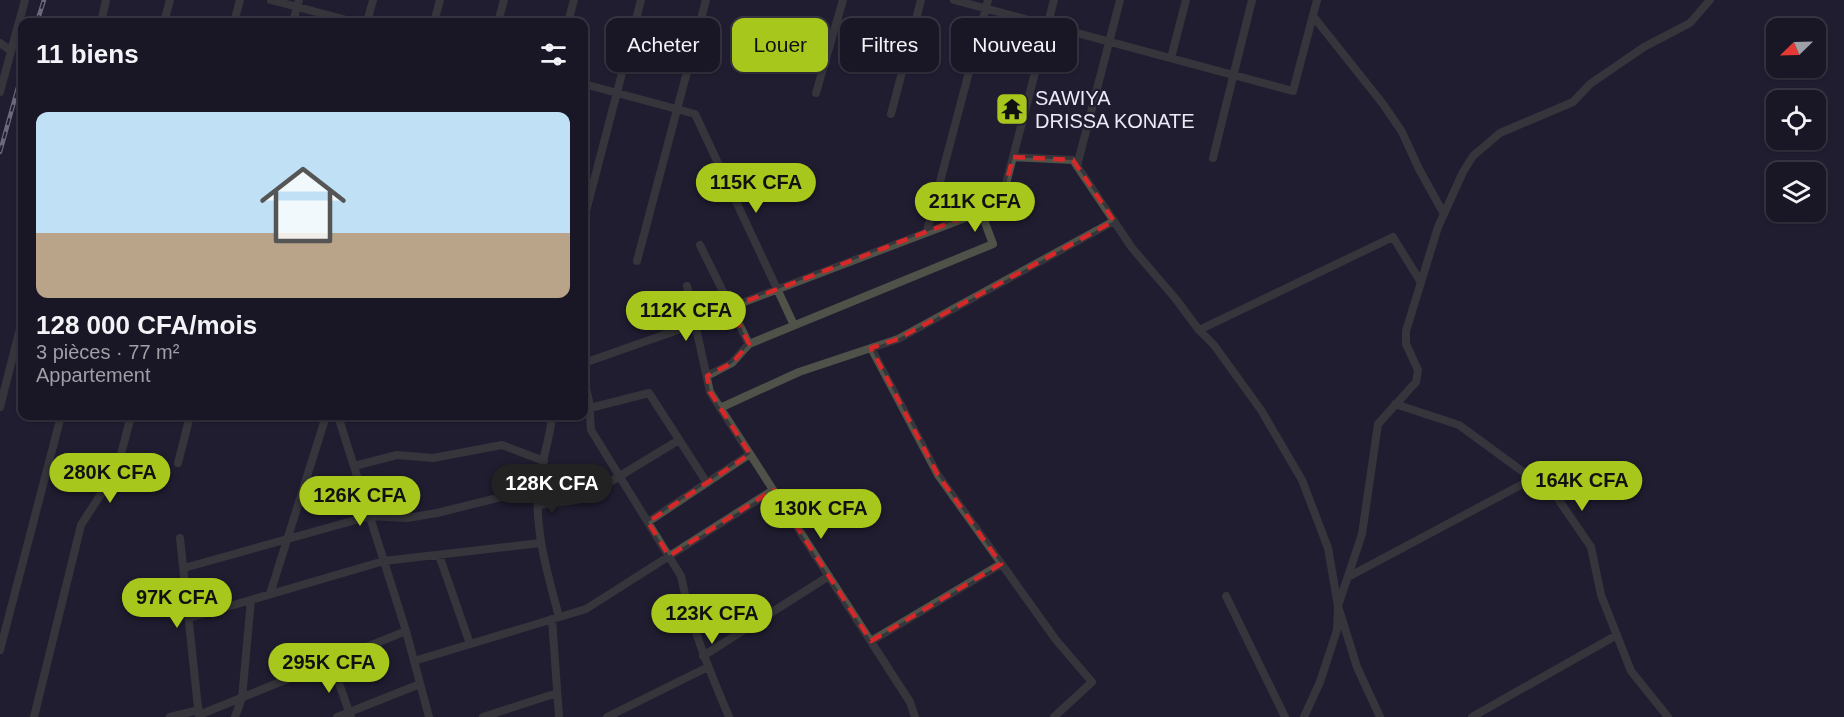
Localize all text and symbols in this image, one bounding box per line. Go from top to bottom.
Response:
chip: Acheter [606,18,720,72]
chip: Louer [732,18,828,72]
chip: Filtres [840,18,939,72]
chip: Nouveau [951,18,1077,72]
north arrow [1766,18,1826,78]
map controls [1766,18,1826,222]
icon: filters [537,38,570,71]
text: 11 biens [36,39,139,69]
place label: SAWIYA DRISSA KONATE [1035,87,1195,132]
button: locate [1766,90,1826,150]
temple icon: SAWIYA DRISSA KONATE [994,91,1030,127]
icon: home [249,151,357,259]
button: layers [1766,162,1826,222]
pin: 115K CFA [694,163,818,214]
text: 115K CFA [710,171,802,193]
pin: 211K CFA [913,182,1037,233]
text: 211K CFA [929,190,1021,212]
pin: 112K CFA [624,291,748,342]
text: 112K CFA [640,299,732,321]
text: 128 000 CFA/mois [36,310,257,340]
text: 3 pièces · 77 m² [36,341,179,363]
text: Appartement [36,364,151,386]
pin: 280K CFA [48,453,172,504]
text: 280K CFA [63,461,157,483]
pin: 164K CFA [1520,461,1644,512]
pin: 128K CFA [490,464,614,515]
text: 164K CFA [1535,469,1629,491]
text: 128K CFA [505,472,599,494]
pin: 126K CFA [298,476,422,527]
text: 126K CFA [313,484,407,506]
pin: 130K CFA [759,489,883,540]
text: 130K CFA [774,497,868,519]
pin: 97K CFA [122,578,232,629]
text: 97K CFA [136,586,218,608]
pin: 123K CFA [650,594,774,645]
text: 123K CFA [665,602,759,624]
pin: 295K CFA [267,643,391,694]
text: 295K CFA [282,651,376,673]

